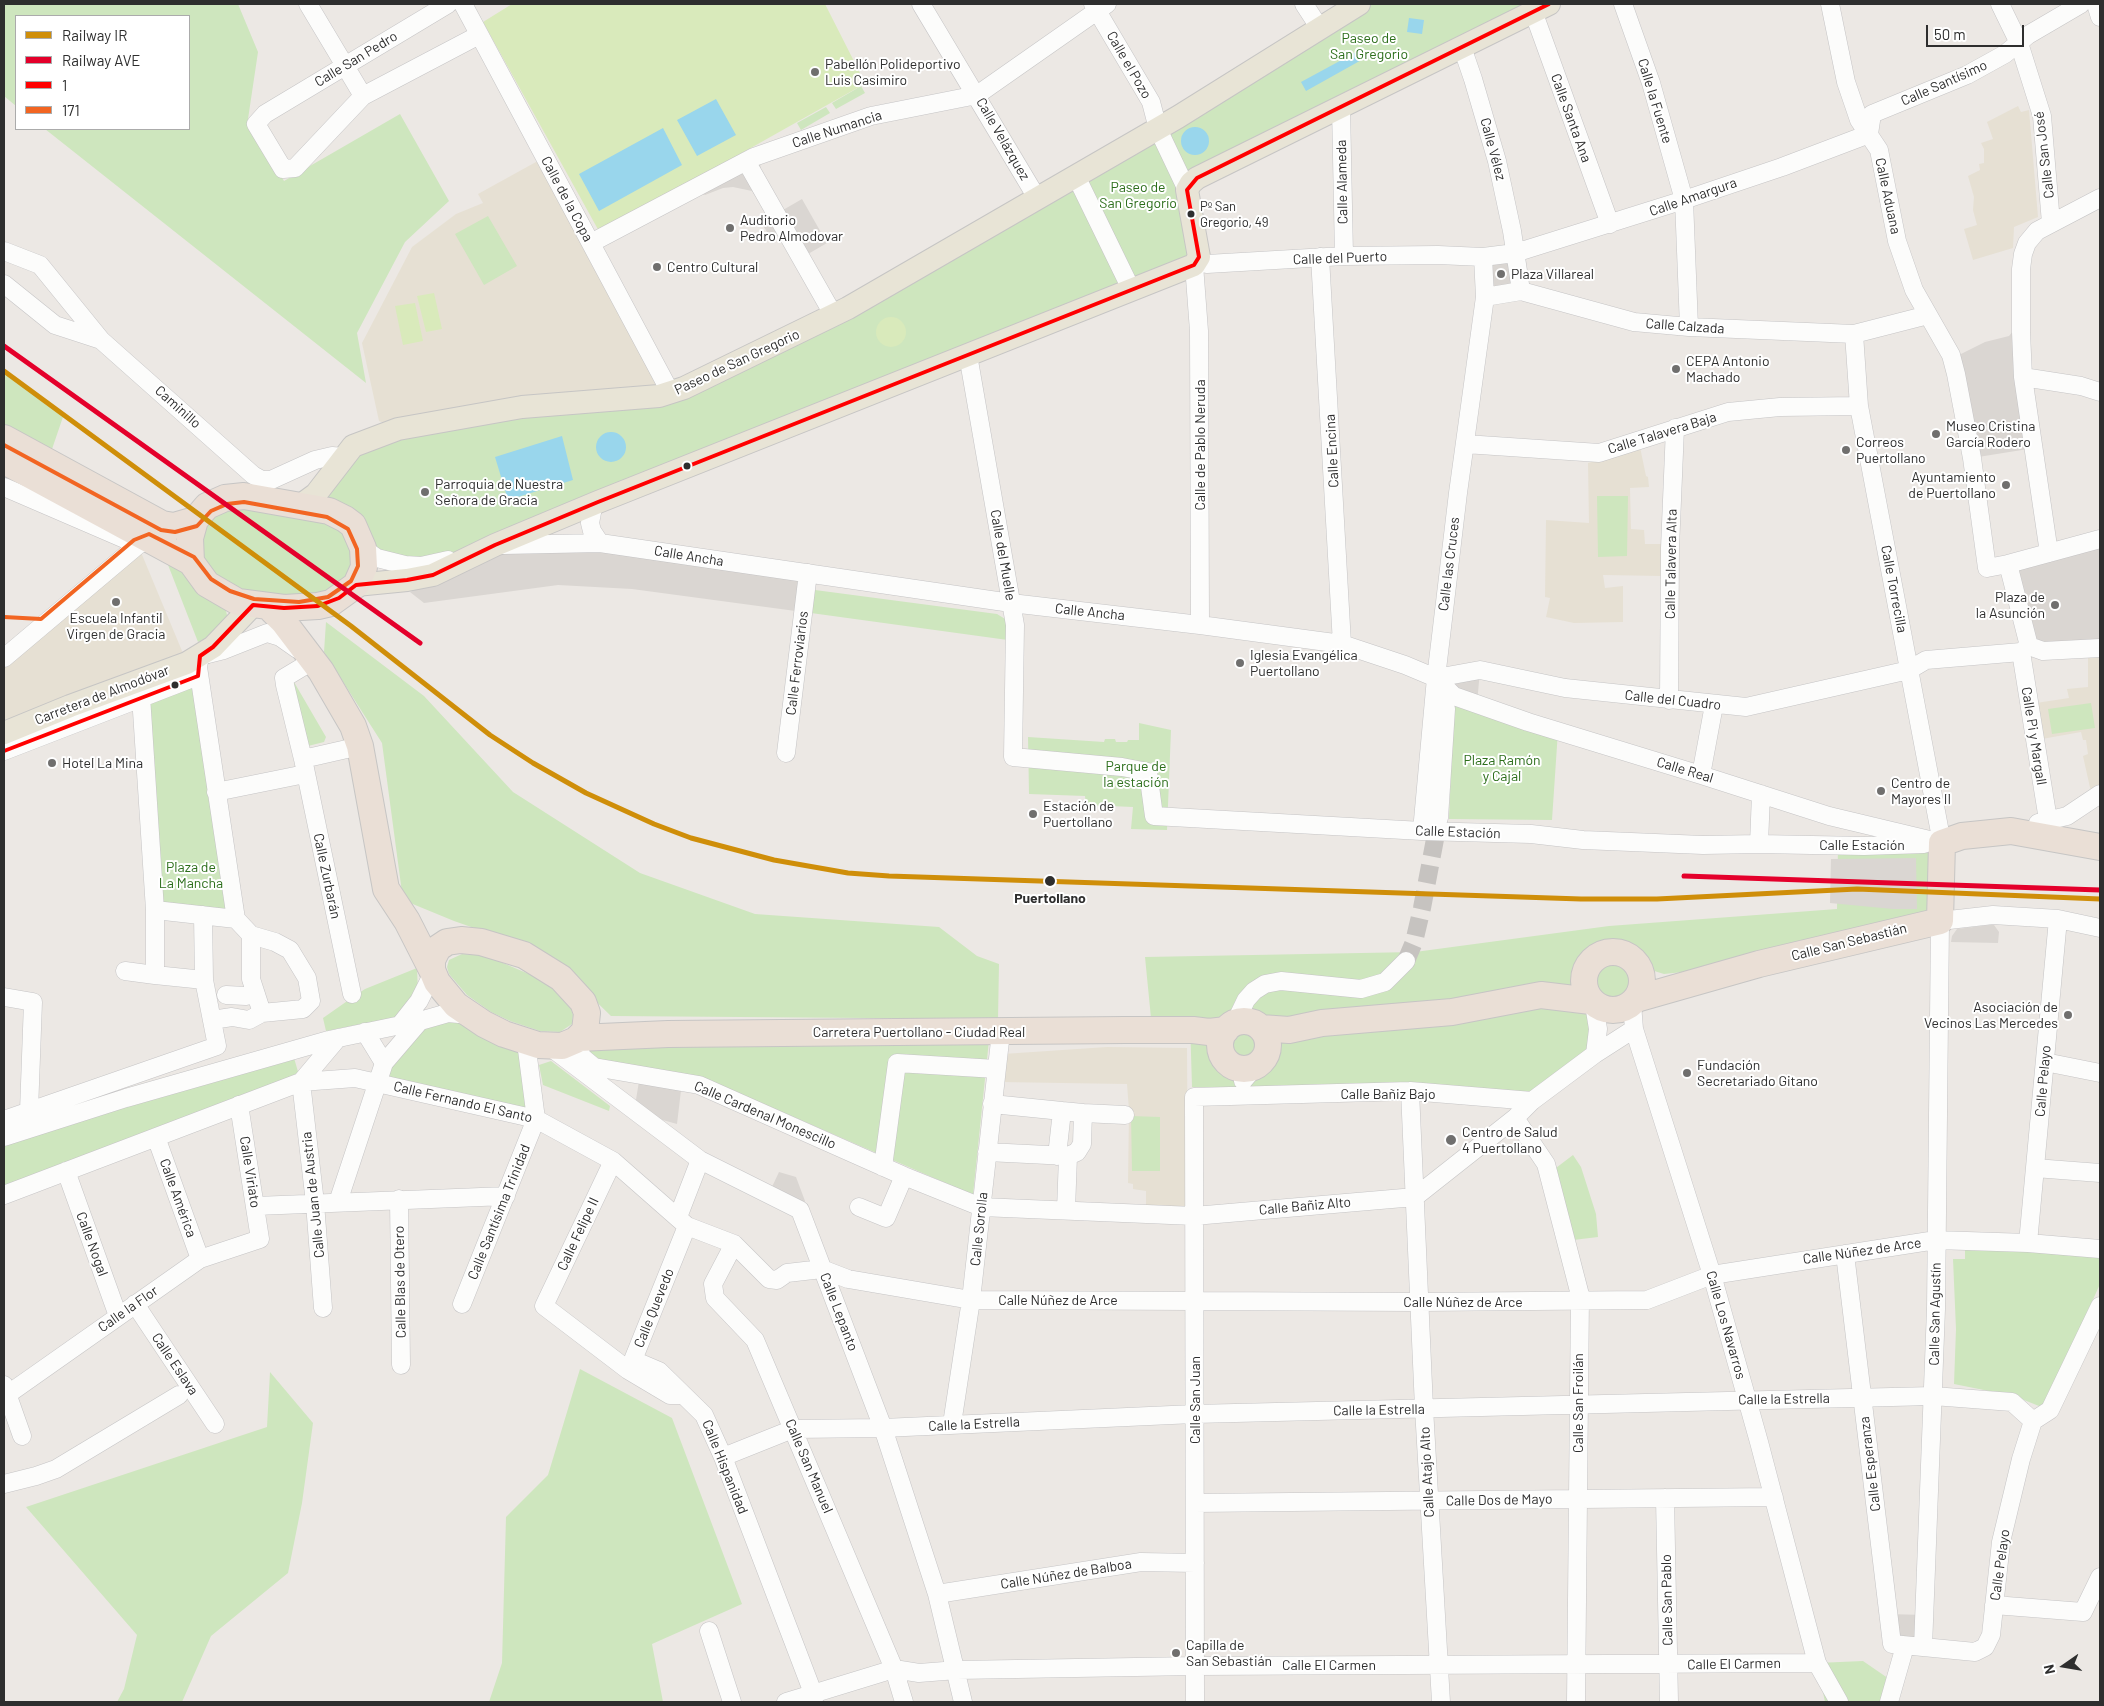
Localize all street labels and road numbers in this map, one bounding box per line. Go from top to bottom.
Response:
street label: Calle San Pedro [312,28,400,90]
street label: Calle el Pozo [1103,28,1155,102]
street label: Calle la Fuente [1634,56,1676,146]
street label: Calle Santísimo [1898,56,1990,110]
street label: Calle Santa Ana [1547,71,1595,165]
street label: Calle Velázquez [973,95,1033,183]
street label: Calle Numancia [790,107,884,151]
street label: Calle San José [2030,110,2058,200]
street label: Calle Vélez [1477,116,1509,182]
street label: Calle Alameda [1333,139,1351,225]
street label: Calle de la Copa [537,153,597,245]
street label: Calle Aduana [1872,156,1904,236]
street label: Calle Amargura [1647,174,1739,220]
street label: Calle del Puerto [1293,248,1387,268]
street label: Calle Calzada [1645,315,1725,337]
street label: Paseo de San Gregorio [672,326,802,398]
street label: Calle de Pablo Neruda [1192,379,1208,511]
street label: Caminillo [152,382,204,432]
street label: Calle Talavera Baja [1606,408,1718,458]
street label: Calle Encina [1322,414,1342,488]
street label: Calle del Muelle [987,508,1019,602]
street label: Calle Talavera Alta [1662,509,1680,619]
street label: Calle las Cruces [1435,516,1463,612]
street label: Calle Ancha [653,542,725,570]
street label: Calle Torrecilla [1877,544,1911,634]
street label: Calle Ancha [1054,600,1126,624]
street label: Calle Ferroviarios [782,610,812,716]
street label: Carretera de Almodóvar [32,662,172,728]
street label: Calle Pi y Margall [2018,686,2050,786]
street label: Calle del Cuadro [1624,687,1722,713]
street label: Calle Real [1655,753,1715,787]
street label: Calle Estación [1415,822,1501,842]
street label: Calle Zurbarán [310,832,344,920]
street label: Calle Estación [1819,837,1905,853]
street label: Calle San Sebastián [1790,920,1908,964]
street label: Carretera Puertollano - Ciudad Real [813,1024,1025,1040]
street label: Calle Pelayo [2031,1044,2055,1118]
street label: Calle Cardenal Monescillo [691,1077,839,1153]
street label: Calle Fernando El Santo [392,1078,534,1126]
street label: Calle Bañiz Bajo [1340,1086,1436,1102]
street label: Calle Juan de Austria [298,1131,328,1259]
street label: Calle Viriato [236,1135,264,1209]
street label: Calle Santísima Trinidad [464,1142,534,1282]
street label: Calle América [156,1156,200,1240]
street label: Calle Sorolla [967,1191,991,1267]
street label: Calle Bañiz Alto [1258,1194,1352,1218]
street label: Calle Felipe II [554,1195,602,1273]
street label: Calle Nogal [73,1210,111,1278]
street label: Calle Blas de Otero [391,1226,409,1338]
street label: Calle Núñez de Arce [1802,1234,1922,1268]
street label: Calle San Agustín [1926,1262,1944,1366]
street label: Calle Quevedo [630,1266,678,1350]
street label: Calle Los Navarros [1702,1269,1750,1381]
street label: Calle Lepanto [816,1270,862,1354]
street label: Calle la Flor [95,1282,161,1336]
street label: Calle Núñez de Arce [998,1292,1118,1308]
street label: Calle Núñez de Arce [1403,1294,1523,1310]
street label: Calle Eslava [148,1330,202,1398]
street label: Calle San Froilán [1570,1353,1586,1453]
street label: Calle San Juan [1187,1356,1203,1444]
street label: Calle la Estrella [1738,1390,1830,1408]
street label: Calle la Estrella [1333,1401,1425,1419]
street label: Calle la Estrella [928,1413,1020,1435]
street label: Calle Esperanza [1856,1415,1884,1513]
street label: Calle San Manuel [782,1416,836,1516]
street label: Calle Hispanidad [698,1417,752,1517]
street label: Calle Atajo Alto [1416,1426,1438,1518]
street label: Calle Dos de Mayo [1445,1491,1553,1509]
street label: Calle Pelayo [1987,1528,2013,1602]
street label: Calle San Pablo [1658,1554,1676,1646]
street label: Calle Núñez de Balboa [999,1555,1133,1593]
street label: Calle El Carmen [1687,1655,1781,1673]
street label: Calle El Carmen [1282,1657,1376,1673]

